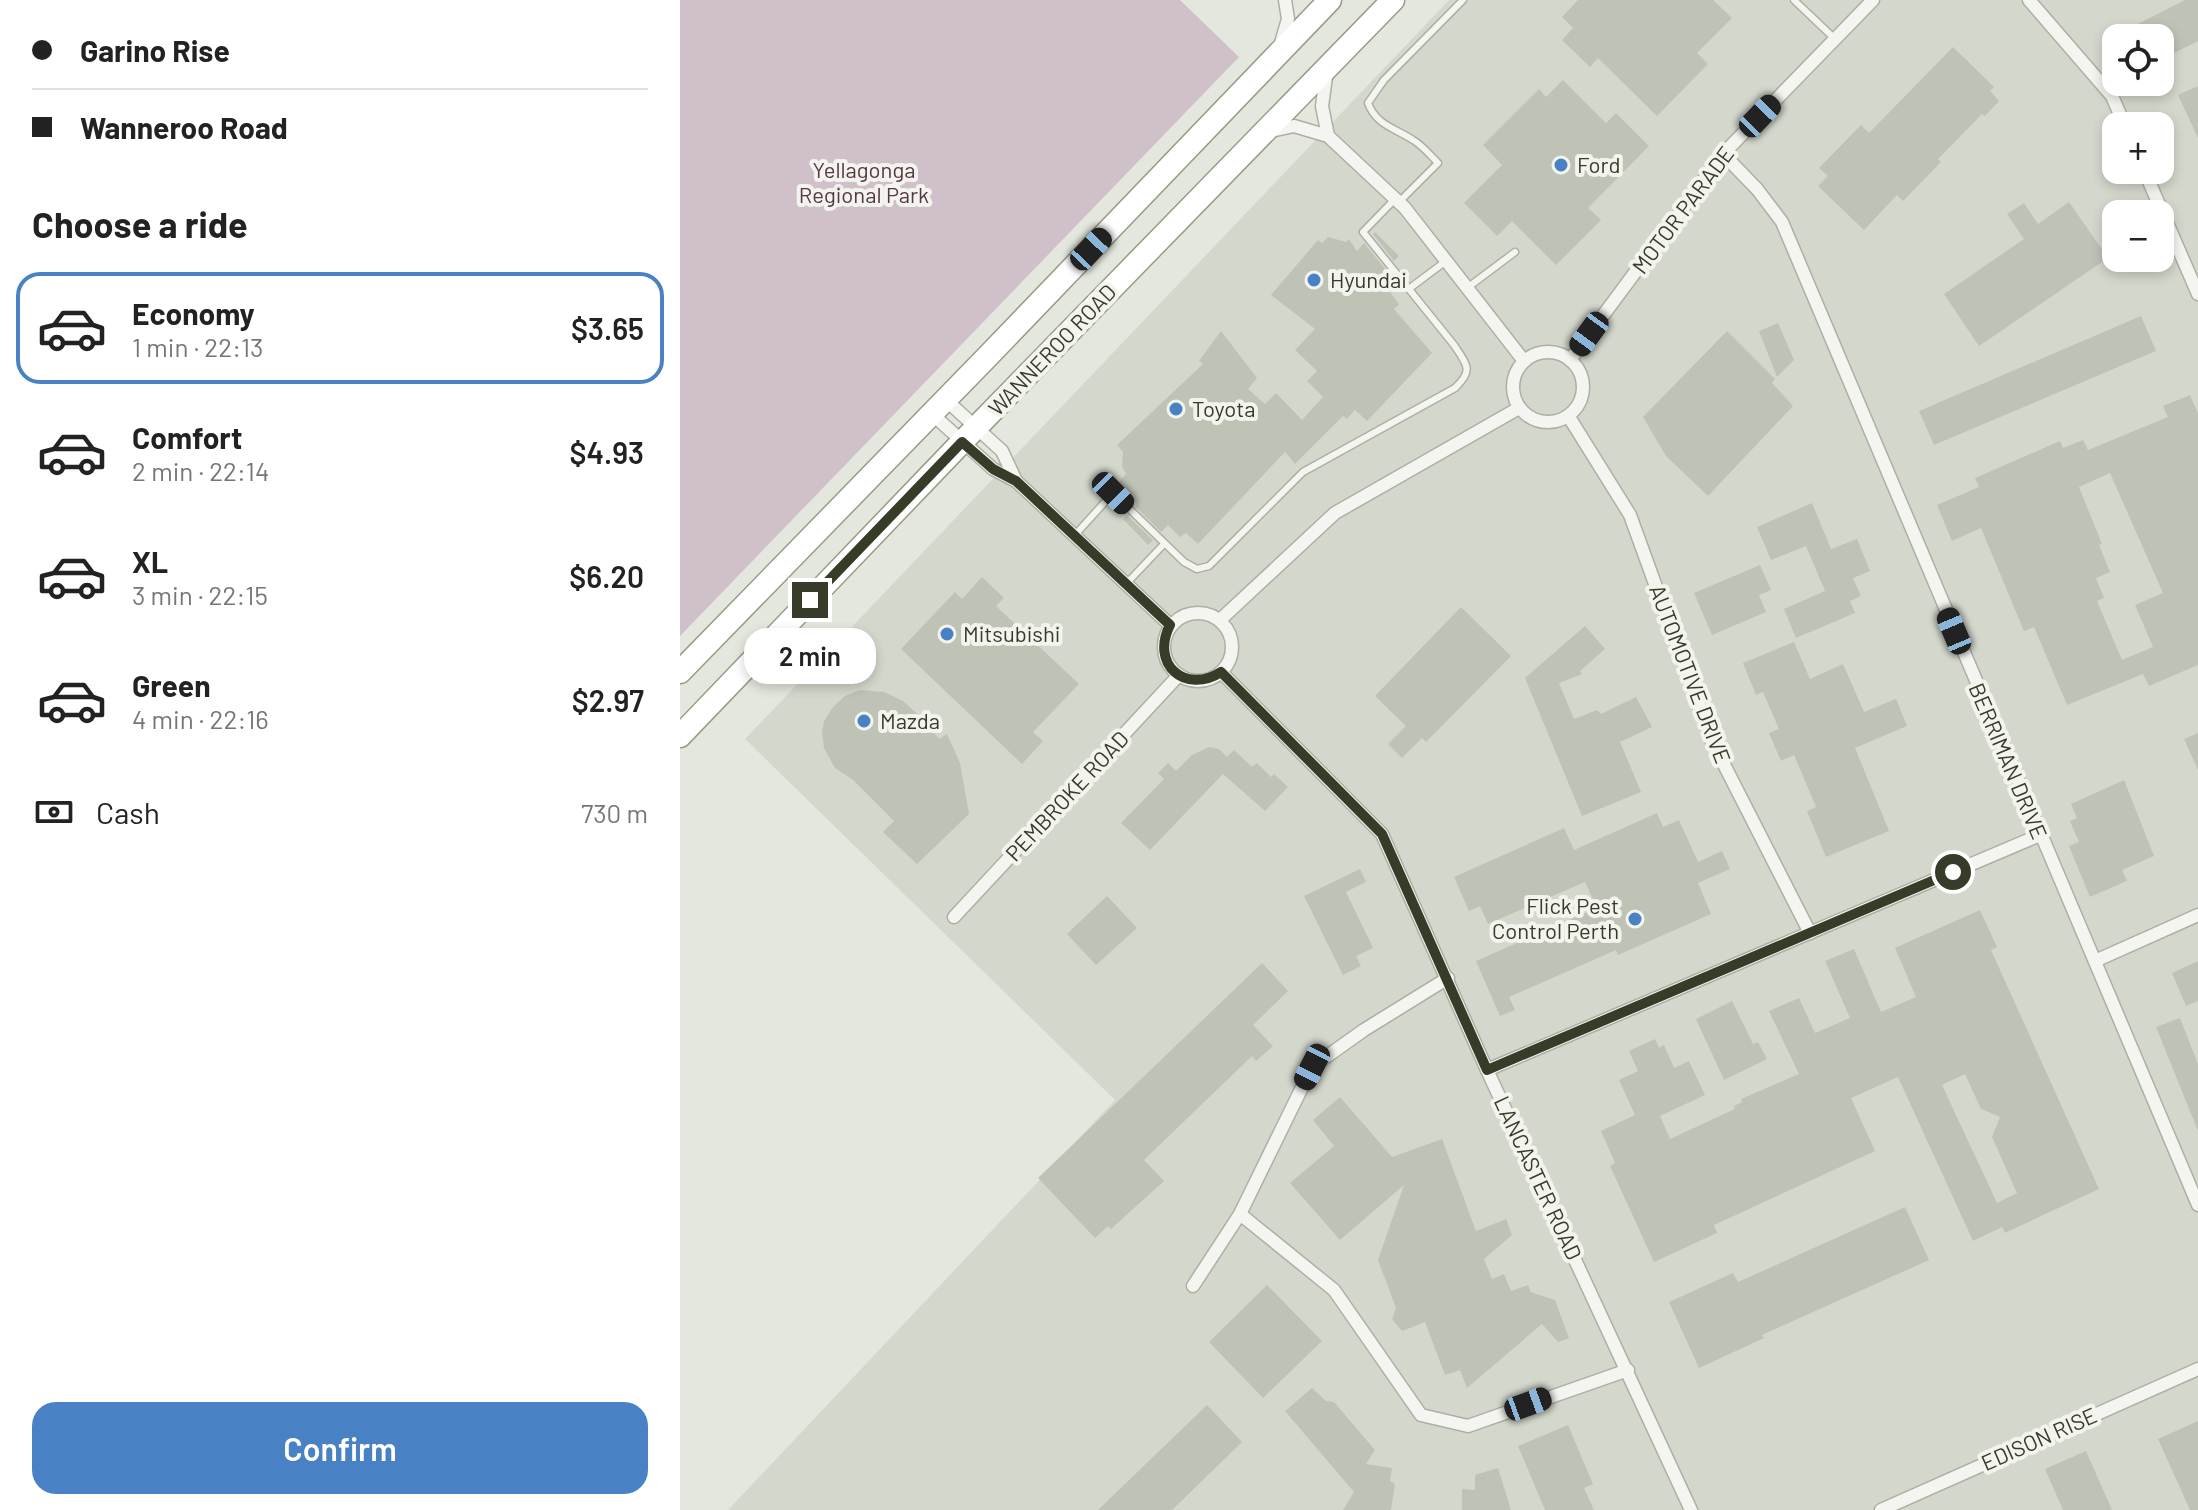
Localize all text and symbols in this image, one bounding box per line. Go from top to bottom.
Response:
map controls [2102,24,2174,272]
button: locate [2102,24,2174,96]
text: Garino Rise [80,32,230,68]
car [1735,90,1785,142]
text: Wanneroo Road [80,109,288,145]
button: + [2102,112,2174,184]
street label: MOTOR PARADE [1626,141,1739,278]
place label: Ford [1577,151,1621,177]
park label: Yellagonga Regional Park [799,156,929,207]
marker: Ford [1552,156,1570,174]
button: − [2102,200,2174,272]
text: Choose a ride [32,202,248,245]
car [1066,223,1116,275]
place label: Hyundai [1330,266,1407,292]
marker: Hyundai [1305,271,1323,289]
street label: WANNEROO ROAD [982,278,1121,420]
icon: car [36,292,108,364]
text: Economy [132,295,255,331]
car [1565,308,1613,360]
text: $3.65 [571,310,644,346]
text: 1 min · 22:13 [132,331,263,362]
place label: Toyota [1192,395,1255,421]
marker: Toyota [1167,400,1185,418]
icon: car [36,416,108,488]
text: Comfort [132,419,242,455]
text: $4.93 [570,434,644,470]
text: 2 min · 22:14 [132,455,269,486]
car [1088,468,1138,518]
icon: car [36,540,108,612]
text: XL [132,543,168,579]
text: $6.20 [569,558,644,594]
text: 3 min · 22:15 [132,579,268,610]
street label: AUTOMOTIVE DRIVE [1645,581,1737,767]
route end [792,582,828,618]
car [1934,604,1974,658]
place label: Mitsubishi [963,620,1060,646]
marker: Mitsubishi [938,625,956,643]
callout: 2 min [744,628,876,684]
text: 2 min [779,640,841,671]
icon: car [36,664,108,736]
text: Green [132,667,211,703]
street label: BERRIMAN DRIVE [1964,679,2053,842]
text: $2.97 [572,682,644,718]
text: 4 min · 22:16 [132,703,269,734]
place label: Mazda [880,707,940,733]
marker: Mazda [855,712,873,730]
street label: PEMBROKE ROAD [999,725,1133,866]
icon: cash [32,790,76,834]
text: Cash [96,794,160,830]
text: 730 m [581,797,648,828]
route start [1935,854,1971,890]
place label: Flick Pest Control Perth [1492,892,1619,943]
marker: Flick Pest Control Perth [1626,910,1644,928]
car [1290,1040,1334,1094]
street label: LANCASTER ROAD [1490,1092,1588,1264]
car [1501,1385,1555,1423]
street label: EDISON RISE [1977,1401,2100,1475]
button: Confirm [32,1402,648,1494]

